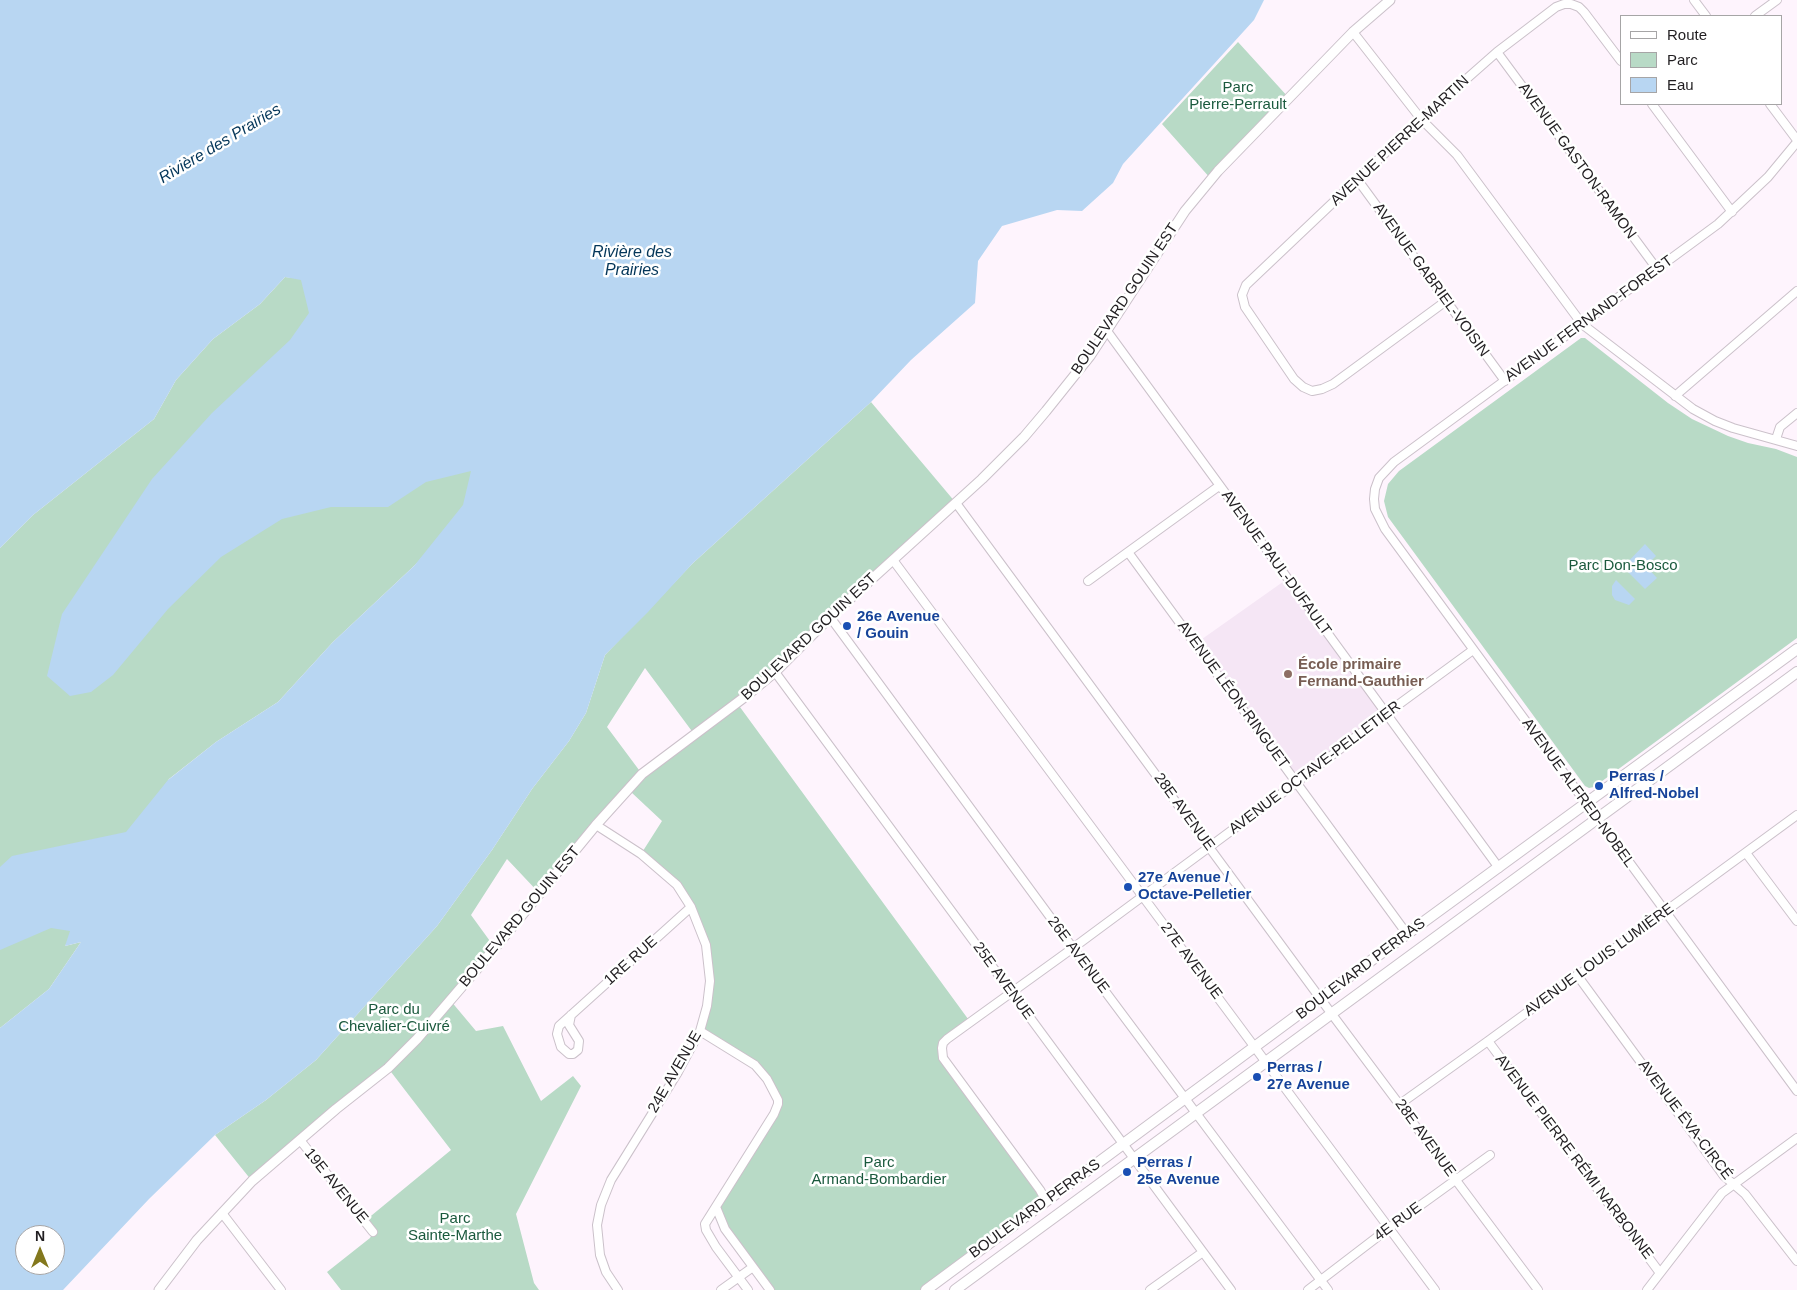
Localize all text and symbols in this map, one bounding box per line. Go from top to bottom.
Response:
legend [1620,15,1782,105]
text: Route [1667,26,1707,43]
text: Parc [1667,51,1698,68]
street label: AVENUE PIERRE-MARTIN [1327,72,1473,210]
text: Eau [1667,76,1694,93]
park label: Parc Pierre-Perrault [1189,79,1287,114]
street label: AVENUE GASTON-RAMON [1514,79,1640,243]
water label: Rivière des Prairies [156,100,284,188]
street label: AVENUE GABRIEL-VOISIN [1369,200,1493,360]
street label: BOULEVARD GOUIN EST [1068,220,1182,378]
water label: Rivière des Prairies [592,243,672,281]
street label: AVENUE FERNAND-FOREST [1502,252,1676,386]
street label: AVENUE PAUL-DUFAULT [1217,487,1335,639]
park label: Parc Don-Bosco [1568,557,1678,575]
street label: BOULEVARD GOUIN EST [738,570,880,704]
place label: 26e Avenue / Gouin [857,608,940,643]
street label: AVENUE LÉON-RINGUET [1173,618,1293,772]
marker: 26e Avenue / Gouin [841,620,853,632]
place label: École primaire Fernand-Gauthier [1298,656,1424,691]
marker: École primaire Fernand-Gauthier [1282,668,1294,680]
street label: AVENUE OCTAVE-PELLETIER [1226,698,1404,838]
street label: AVENUE ALFRED-NOBEL [1518,715,1638,871]
place label: Perras / Alfred-Nobel [1609,768,1699,803]
street label: 28E AVENUE [1150,770,1218,854]
marker: Perras / Alfred-Nobel [1593,780,1605,792]
street label: BOULEVARD GOUIN EST [456,843,584,991]
place label: 27e Avenue / Octave-Pelletier [1138,869,1251,904]
marker: 27e Avenue / Octave-Pelletier [1122,881,1134,893]
street label: AVENUE LOUIS LUMIÈRE [1521,900,1677,1020]
street label: 26E AVENUE [1043,913,1113,997]
street label: BOULEVARD PERRAS [1293,914,1429,1024]
street label: 27E AVENUE [1156,919,1226,1003]
street label: 1RE RUE [601,933,661,989]
street label: 25E AVENUE [969,939,1037,1023]
park label: Parc du Chevalier-Cuivré [338,1001,450,1036]
street label: 24E AVENUE [644,1028,706,1116]
street label: AVENUE PIERRE RÉMI NARBONNE [1491,1051,1657,1263]
street label: AVENUE ÉVA-CIRCÉ [1634,1057,1736,1183]
place label: Perras / 27e Avenue [1267,1059,1350,1094]
marker: Perras / 27e Avenue [1251,1071,1263,1083]
street label: 28E AVENUE [1391,1096,1459,1180]
street label: 19E AVENUE [300,1145,372,1227]
park label: Parc Armand-Bombardier [811,1154,947,1189]
place label: Perras / 25e Avenue [1137,1154,1220,1189]
street label: BOULEVARD PERRAS [966,1155,1104,1263]
marker: Perras / 25e Avenue [1121,1166,1133,1178]
street label: 4E RUE [1371,1199,1425,1245]
park label: Parc Sainte-Marthe [408,1210,502,1245]
north arrow [15,1225,65,1275]
text: N [35,1228,45,1244]

